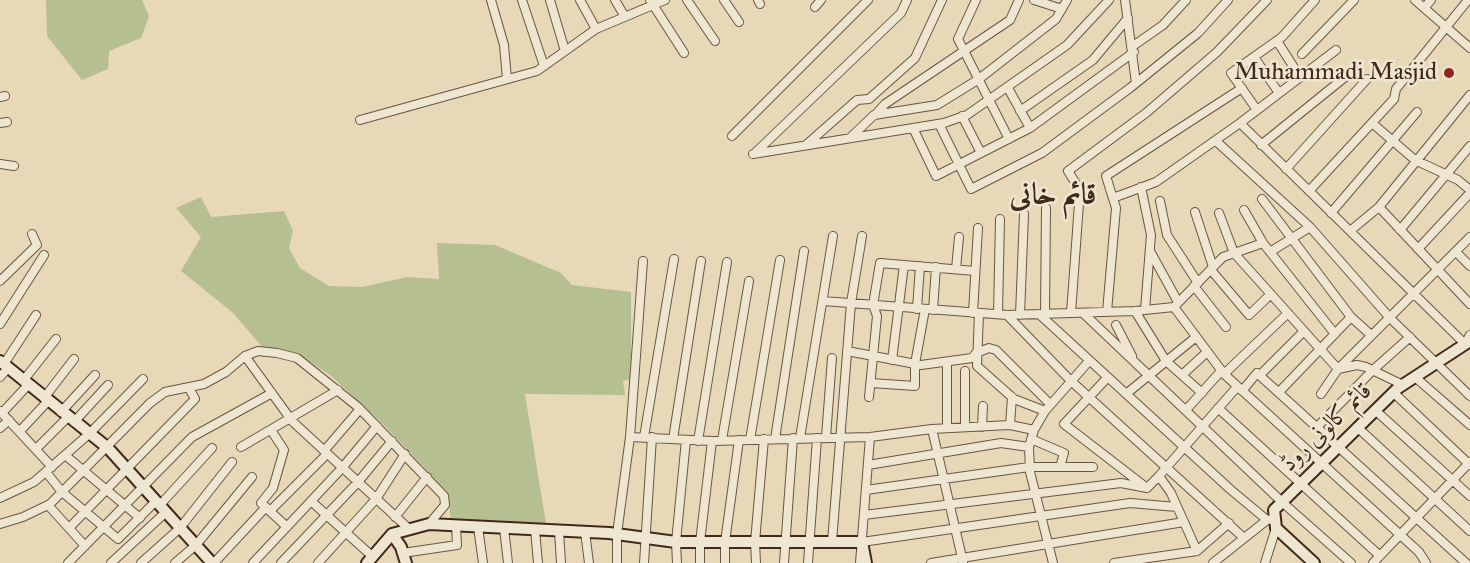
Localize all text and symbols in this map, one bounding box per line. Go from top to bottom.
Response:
place label: Muhammadi Masjid [1234,59,1437,87]
marker: Muhammadi Masjid [1442,66,1456,80]
district label: قائم خانى [1009,179,1097,215]
street label: قائم کالونی روڈ [1275,377,1379,479]

